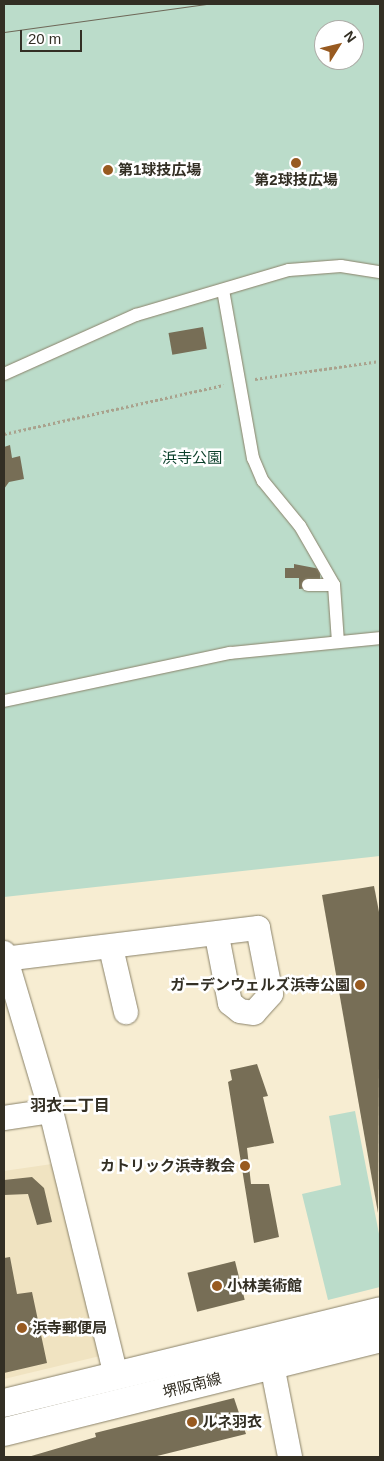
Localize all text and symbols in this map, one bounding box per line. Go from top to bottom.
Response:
scale bar [22,20,85,52]
north arrow [314,20,364,70]
text: N [341,28,360,46]
text: 20 m [28,30,61,47]
marker: 第2球技広場 [290,157,302,169]
place label: 第1球技広場 [118,161,201,179]
marker: 第1球技広場 [102,164,114,176]
place label: 第2球技広場 [254,171,338,189]
park label: 浜寺公園 [162,449,222,467]
place label: ガーデンウェルズ浜寺公園 [170,976,350,994]
marker: ガーデンウェルズ浜寺公園 [354,979,366,991]
district label: 羽衣二丁目 [30,1096,110,1116]
place label: カトリック浜寺教会 [100,1157,235,1175]
marker: カトリック浜寺教会 [239,1160,251,1172]
place label: 小林美術館 [227,1277,302,1295]
marker: 小林美術館 [211,1280,223,1292]
place label: 浜寺郵便局 [32,1319,107,1337]
marker: 浜寺郵便局 [16,1322,28,1334]
street label: 堺阪南線 [161,1369,223,1401]
place label: ルネ羽衣 [202,1413,262,1431]
marker: ルネ羽衣 [186,1416,198,1428]

